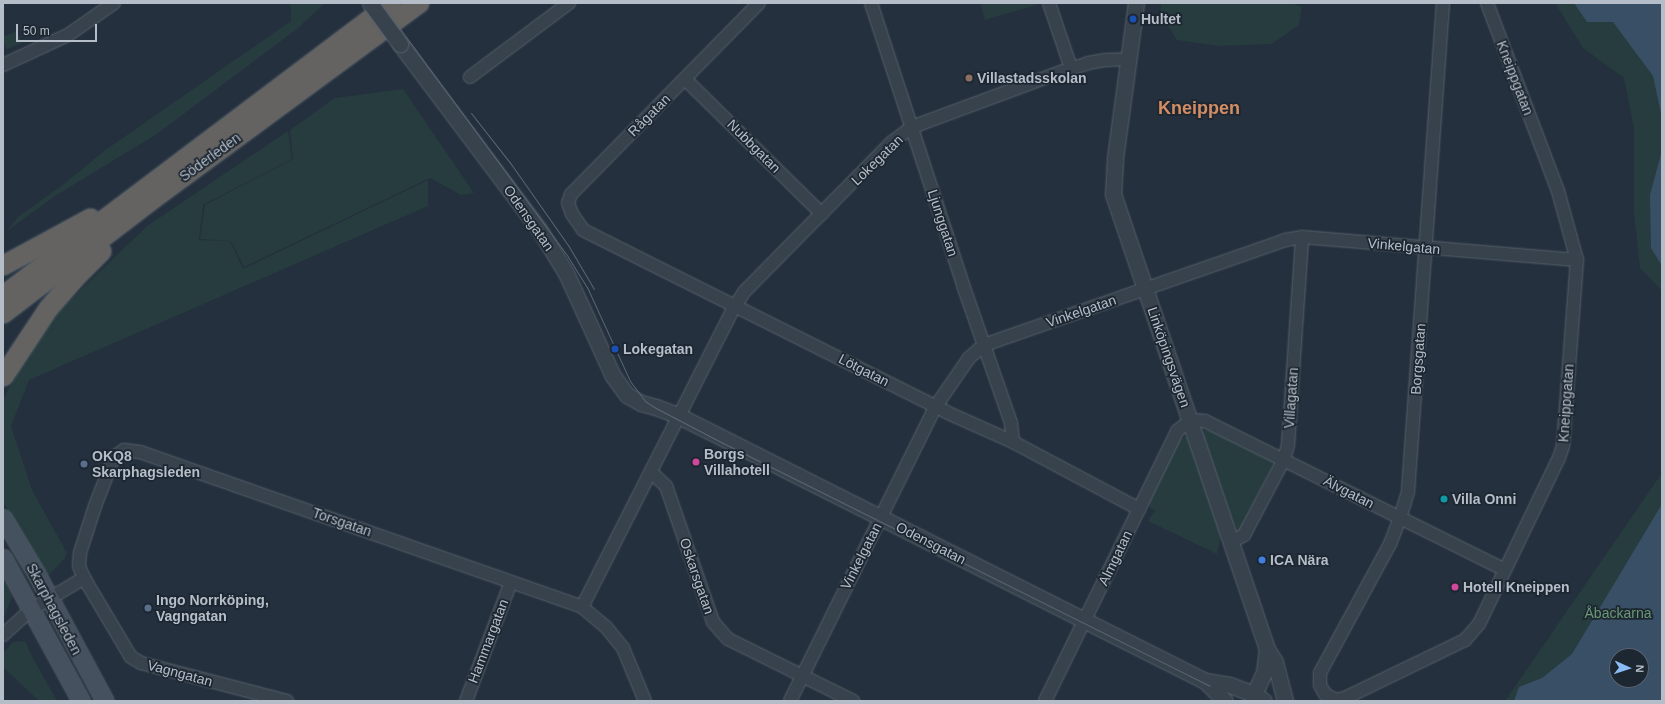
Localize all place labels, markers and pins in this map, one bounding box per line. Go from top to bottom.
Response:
place label: Hultet [1141,11,1181,27]
marker: Hultet [1128,14,1138,24]
place label: Villastadsskolan [977,70,1086,86]
marker: Villastadsskolan [964,73,974,83]
place label: Lokegatan [623,341,693,357]
marker: Lokegatan [610,344,620,354]
place label: Borgs Villahotell [704,446,770,478]
place label: OKQ8 Skarphagsleden [92,448,200,480]
marker: Borgs Villahotell [691,457,701,467]
marker: OKQ8 Skarphagsleden [79,459,89,469]
place label: Villa Onni [1452,491,1516,507]
marker: Villa Onni [1439,494,1449,504]
place label: ICA Nära [1270,552,1329,568]
marker: ICA Nära [1257,555,1267,565]
place label: Hotell Kneippen [1463,579,1570,595]
marker: Hotell Kneippen [1450,582,1460,592]
place label: Ingo Norrköping, Vagngatan [156,592,269,624]
marker: Ingo Norrköping, Vagngatan [143,603,153,613]

